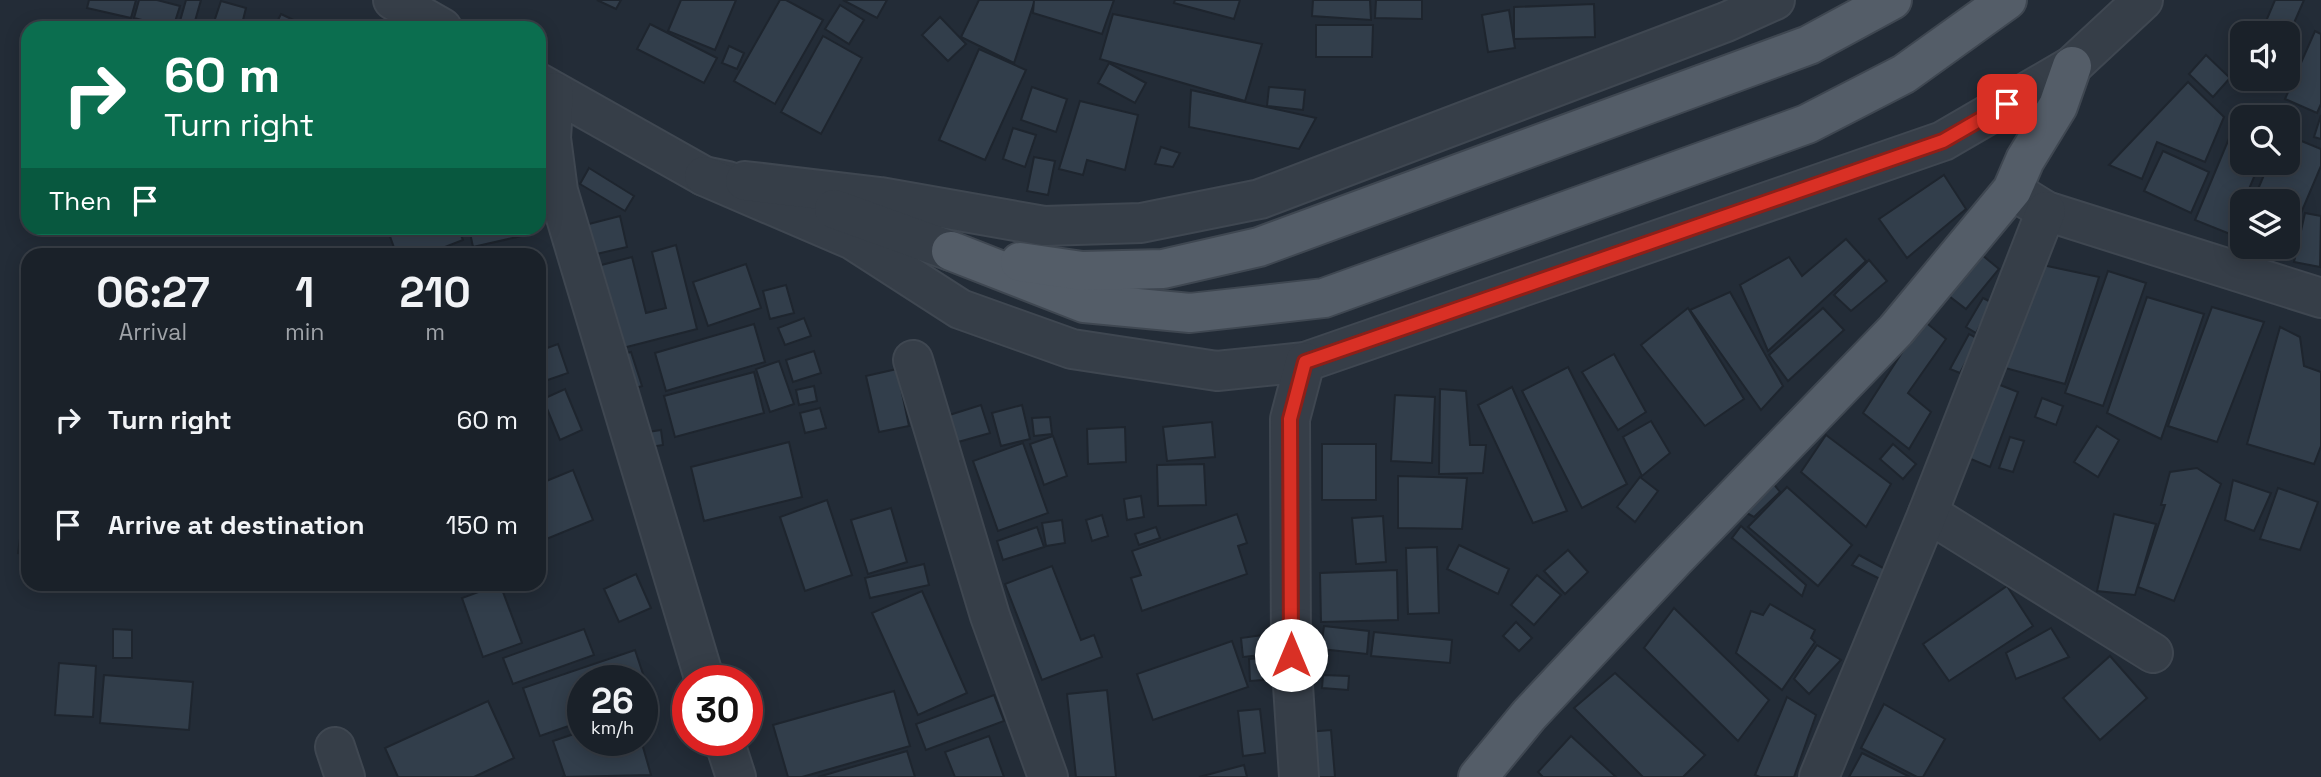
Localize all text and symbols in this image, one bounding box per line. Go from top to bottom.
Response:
map controls [2230,21,2300,259]
button: sound [2230,21,2300,91]
text: 60 m [164,44,280,106]
icon: right [49,49,140,140]
pin [1977,74,2037,134]
icon: arrive [1988,85,2026,123]
text: Turn right [164,105,314,145]
button: search [2230,105,2300,175]
icon: arrive [126,182,164,220]
text: Then [49,184,112,218]
button: layers [2230,189,2300,259]
text: 06:27 [96,266,210,319]
text: 1 [295,266,314,319]
text: 210 [400,266,471,319]
text: Arrival [119,317,187,347]
text: min [285,317,324,347]
text: m [425,317,445,347]
icon: right [49,401,87,439]
text: Turn right [108,403,232,437]
text: 60 m [456,403,518,437]
icon: arrive [49,506,87,544]
text: Arrive at destination [108,508,365,542]
text: 150 m [446,508,518,542]
position arrow [1254,618,1328,692]
speed limit sign: 30 [672,665,763,756]
text: 26 [591,679,634,723]
text: km/h [591,716,634,739]

